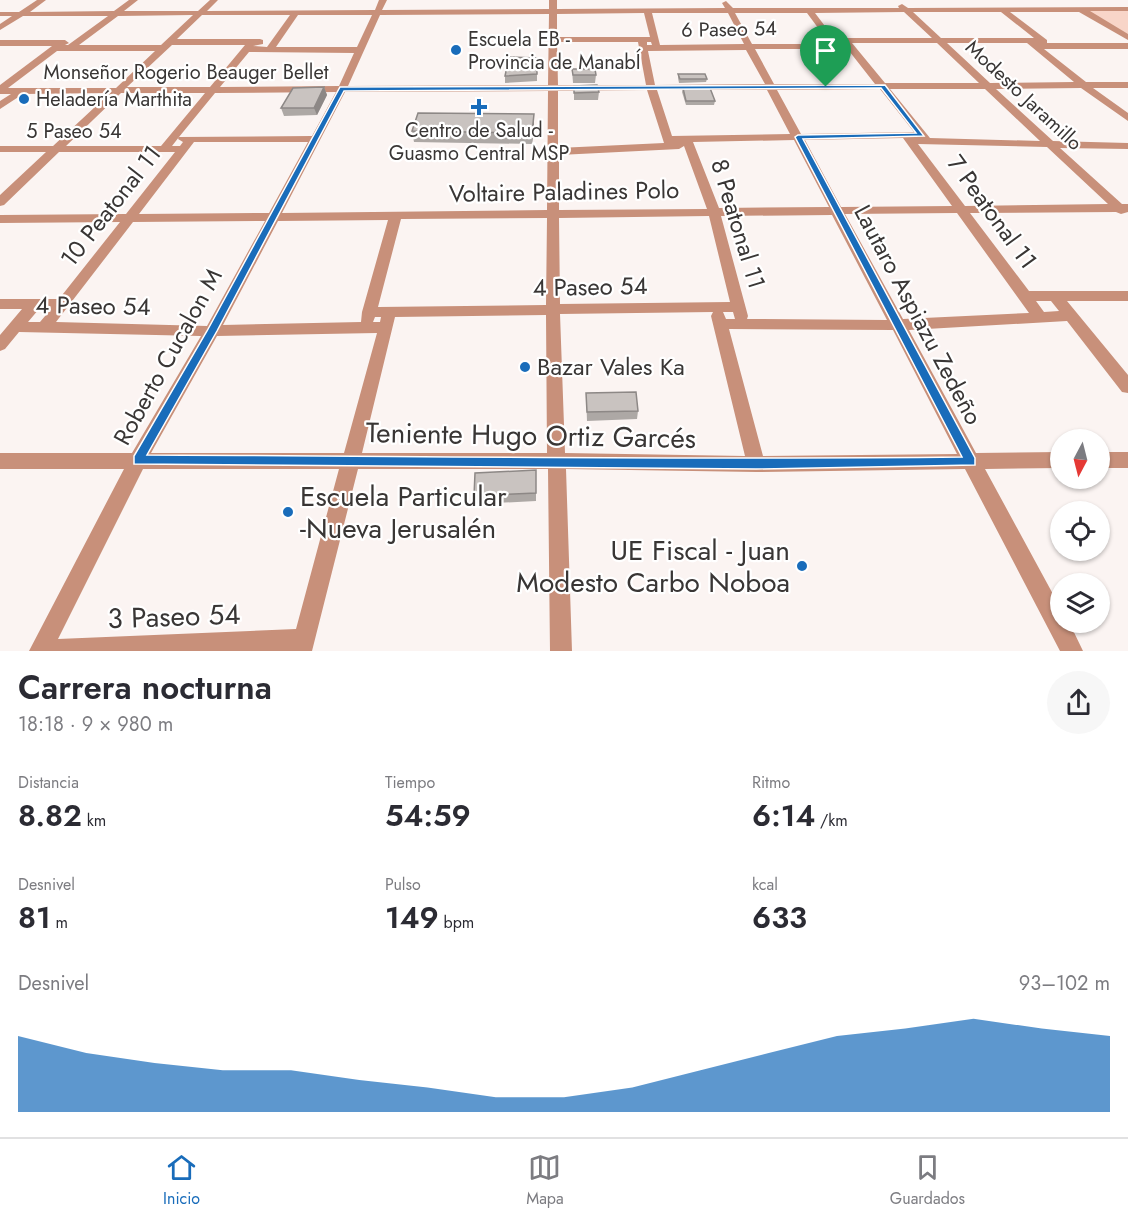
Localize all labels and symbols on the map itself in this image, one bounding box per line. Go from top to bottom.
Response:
street label: 6 Paseo 54 [681,14,777,45]
place label: Escuela EB - Provincia de ManabÍ [468,25,642,77]
pin [800,25,851,87]
street label: Modesto Jaramillo [959,33,1089,157]
marker: Escuela EB - Provincia de ManabÍ [449,43,463,57]
street label: Monseñor Rogerio Beauger Bellet [44,58,329,87]
place label: Heladería Marthita [36,85,192,114]
marker: Heladería Marthita [17,92,31,106]
marker: Centro de Salud - Guasmo Central MSP [470,98,488,116]
place label: Centro de Salud - Guasmo Central MSP [389,116,569,168]
street label: 5 Paseo 54 [26,117,122,146]
street label: 10 Peatonal 11 [52,137,169,274]
street label: 7 Peatonal 11 [939,147,1046,276]
street label: 8 Peatonal 11 [702,155,775,293]
street label: Voltaire Paladines Polo [448,172,680,211]
street label: Lautaro Aspiazu Zedeño [846,199,991,431]
street label: Roberto Cucalon M [105,262,231,451]
street label: 4 Paseo 54 [532,268,648,305]
street label: 4 Paseo 54 [35,287,151,324]
place label: Bazar Vales Ka [537,349,685,384]
marker: Bazar Vales Ka [518,360,532,374]
street label: Teniente Hugo Ortiz Garcés [366,412,696,459]
north arrow [1050,429,1110,489]
place label: Escuela Particular -Nueva Jerusalén [300,476,507,549]
marker: Escuela Particular -Nueva Jerusalén [281,505,295,519]
place label: UE Fiscal - Juan Modesto Carbo Noboa [516,530,790,603]
marker: UE Fiscal - Juan Modesto Carbo Noboa [795,559,809,573]
street label: 3 Paseo 54 [107,594,241,639]

